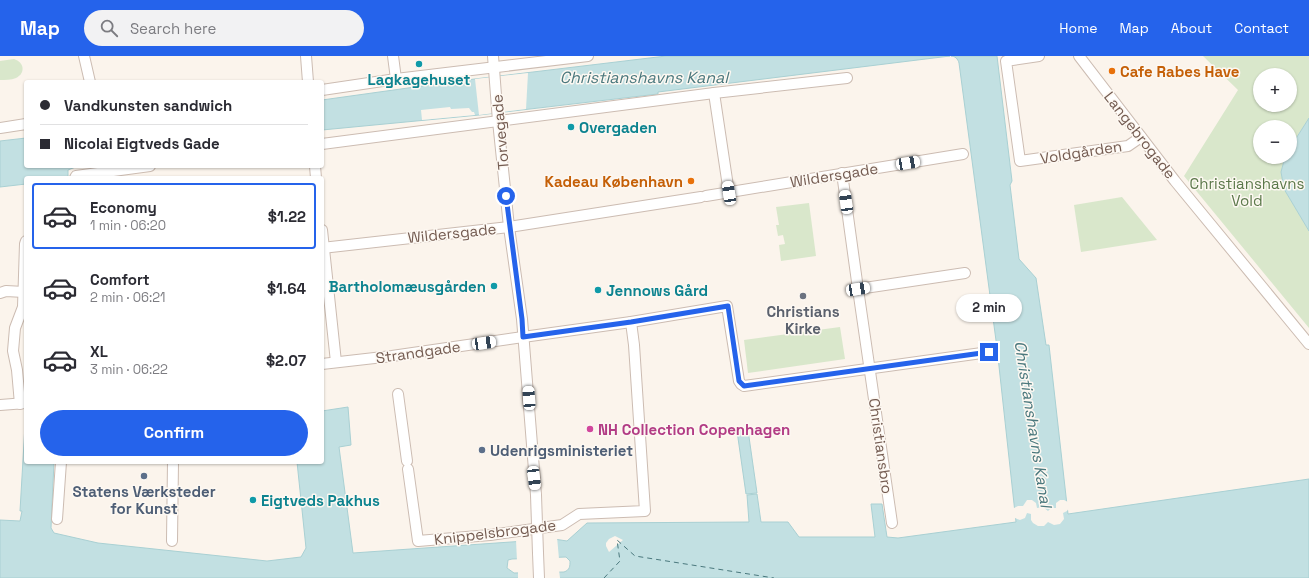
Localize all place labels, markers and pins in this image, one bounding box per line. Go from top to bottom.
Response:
marker: Lagkagehuset [414,59,424,69]
place label: Cafe Rabes Have [1120,62,1240,81]
marker: Cafe Rabes Have [1107,66,1117,76]
place label: Lagkagehuset [368,70,471,89]
place label: Overgaden [579,118,657,137]
marker: Overgaden [566,122,576,132]
place label: Kadeau København [545,172,683,191]
marker: Kadeau København [686,176,696,186]
place label: Bartholomæusgården [329,277,486,296]
marker: Bartholomæusgården [489,281,499,291]
place label: Jennows Gård [606,281,708,300]
marker: Jennows Gård [593,285,603,295]
marker: Christians Kirke [798,291,808,301]
place label: Christians Kirke [766,302,840,338]
place label: NH Collection Copenhagen [598,420,790,439]
marker: NH Collection Copenhagen [585,424,595,434]
place label: Udenrigsministeriet [490,441,633,460]
marker: Udenrigsministeriet [477,445,487,455]
marker: Statens Værksteder for Kunst [139,471,149,481]
place label: Statens Værksteder for Kunst [72,482,216,518]
place label: Eigtveds Pakhus [261,491,380,510]
marker: Eigtveds Pakhus [248,495,258,505]

